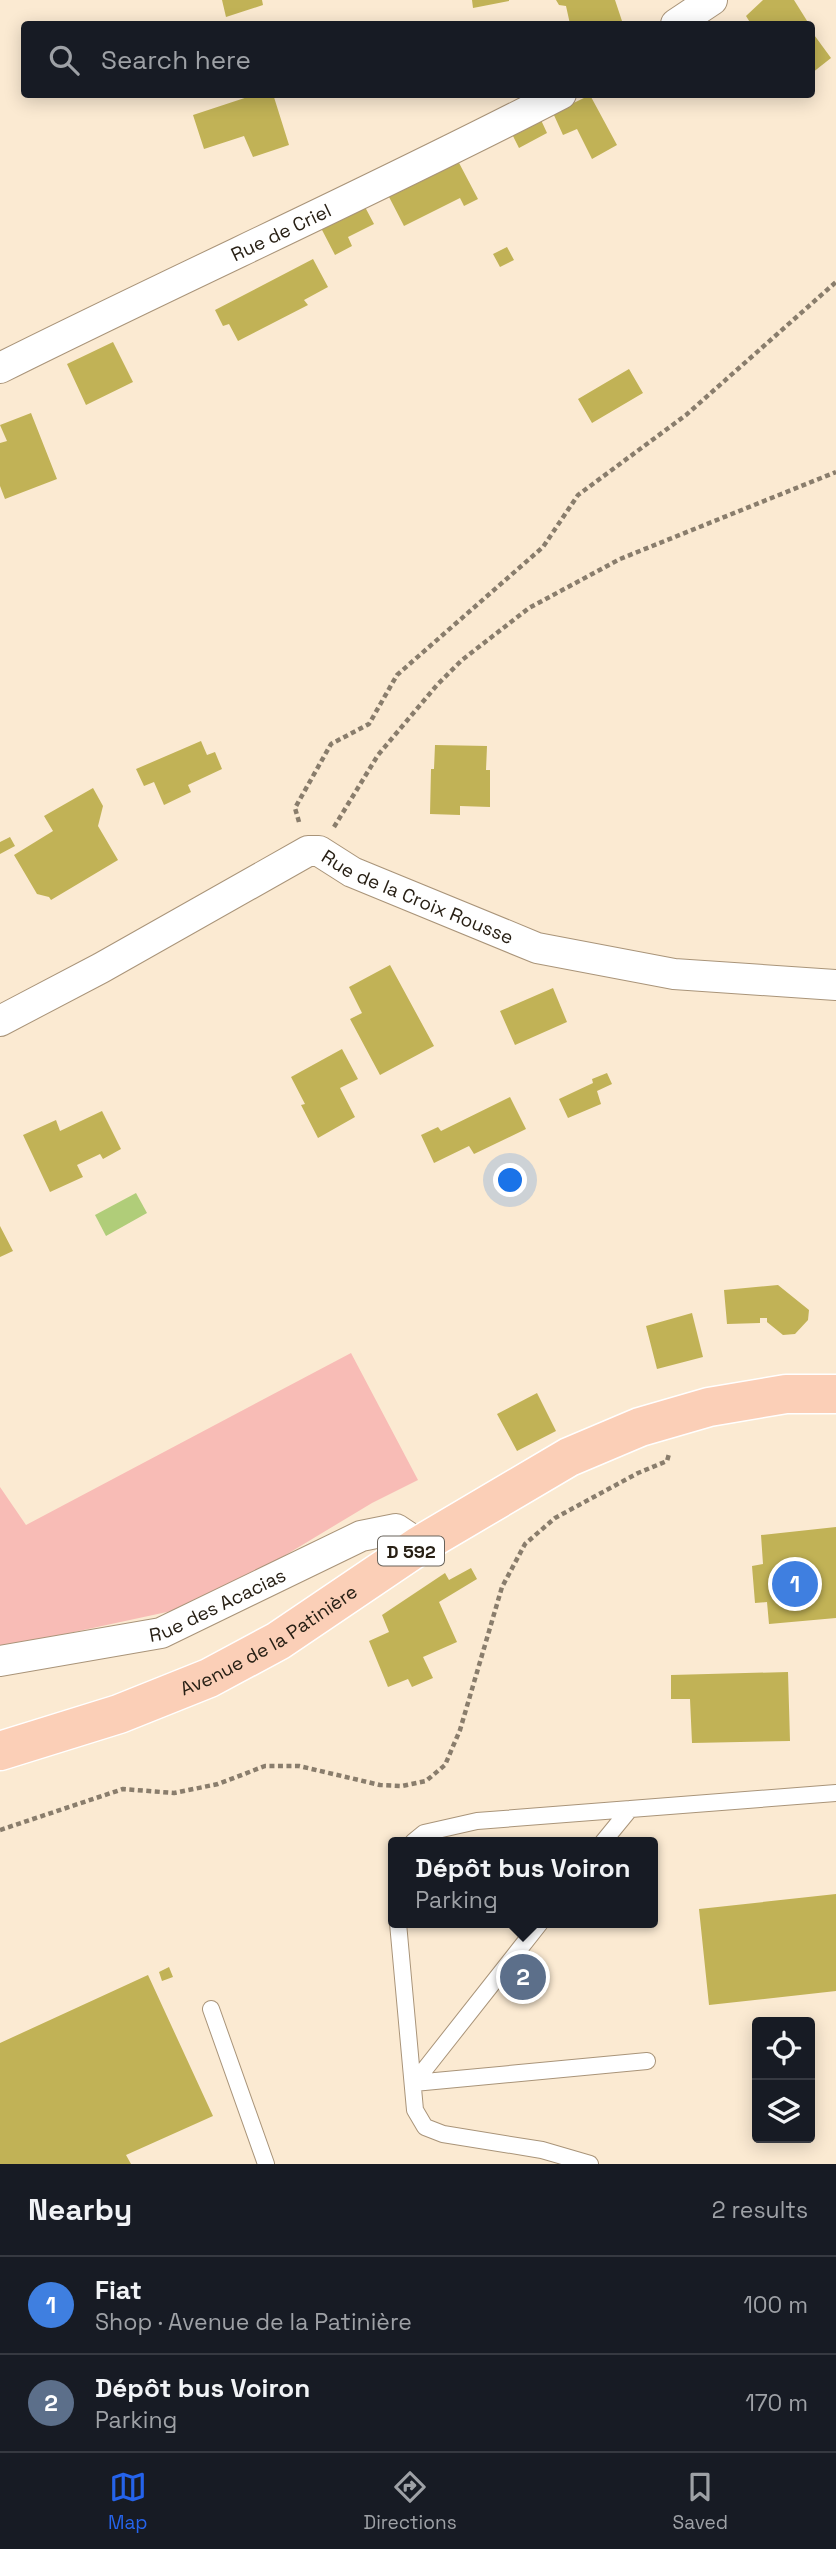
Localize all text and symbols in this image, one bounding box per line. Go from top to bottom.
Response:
search box [21,21,815,98]
icon: search [45,41,83,79]
text: Search here [101,43,251,77]
street label: Rue de Criel [227,198,335,267]
street label: Rue de la Croix Rousse [317,844,517,949]
your location [493,1163,527,1197]
road number: D 592 [378,1536,444,1566]
pin: 1 [772,1558,818,1610]
street label: Rue des Acacias [147,1562,290,1647]
street label: Avenue de la Patinière [176,1579,362,1701]
popup [388,1837,658,1928]
text: Dépôt bus Voiron [415,1851,631,1885]
text: Parking [415,1885,498,1915]
pin: 2 [500,1951,546,2003]
map controls [752,2017,815,2143]
button: locate [752,2017,815,2080]
button: layers [752,2080,815,2143]
text: Nearby [28,2190,132,2229]
text: 2 results [712,2195,808,2225]
text: Fiat [95,2273,142,2307]
text: 1 [46,2290,56,2320]
text: 100 m [743,2290,808,2320]
text: Shop · Avenue de la Patinière [95,2307,412,2337]
text: Dépôt bus Voiron [95,2371,310,2405]
text: 2 [44,2388,58,2418]
text: 170 m [745,2388,808,2418]
text: Parking [95,2405,177,2435]
tab: Map [108,2468,148,2535]
tab: Directions [364,2468,457,2535]
tab: Saved [673,2468,728,2535]

